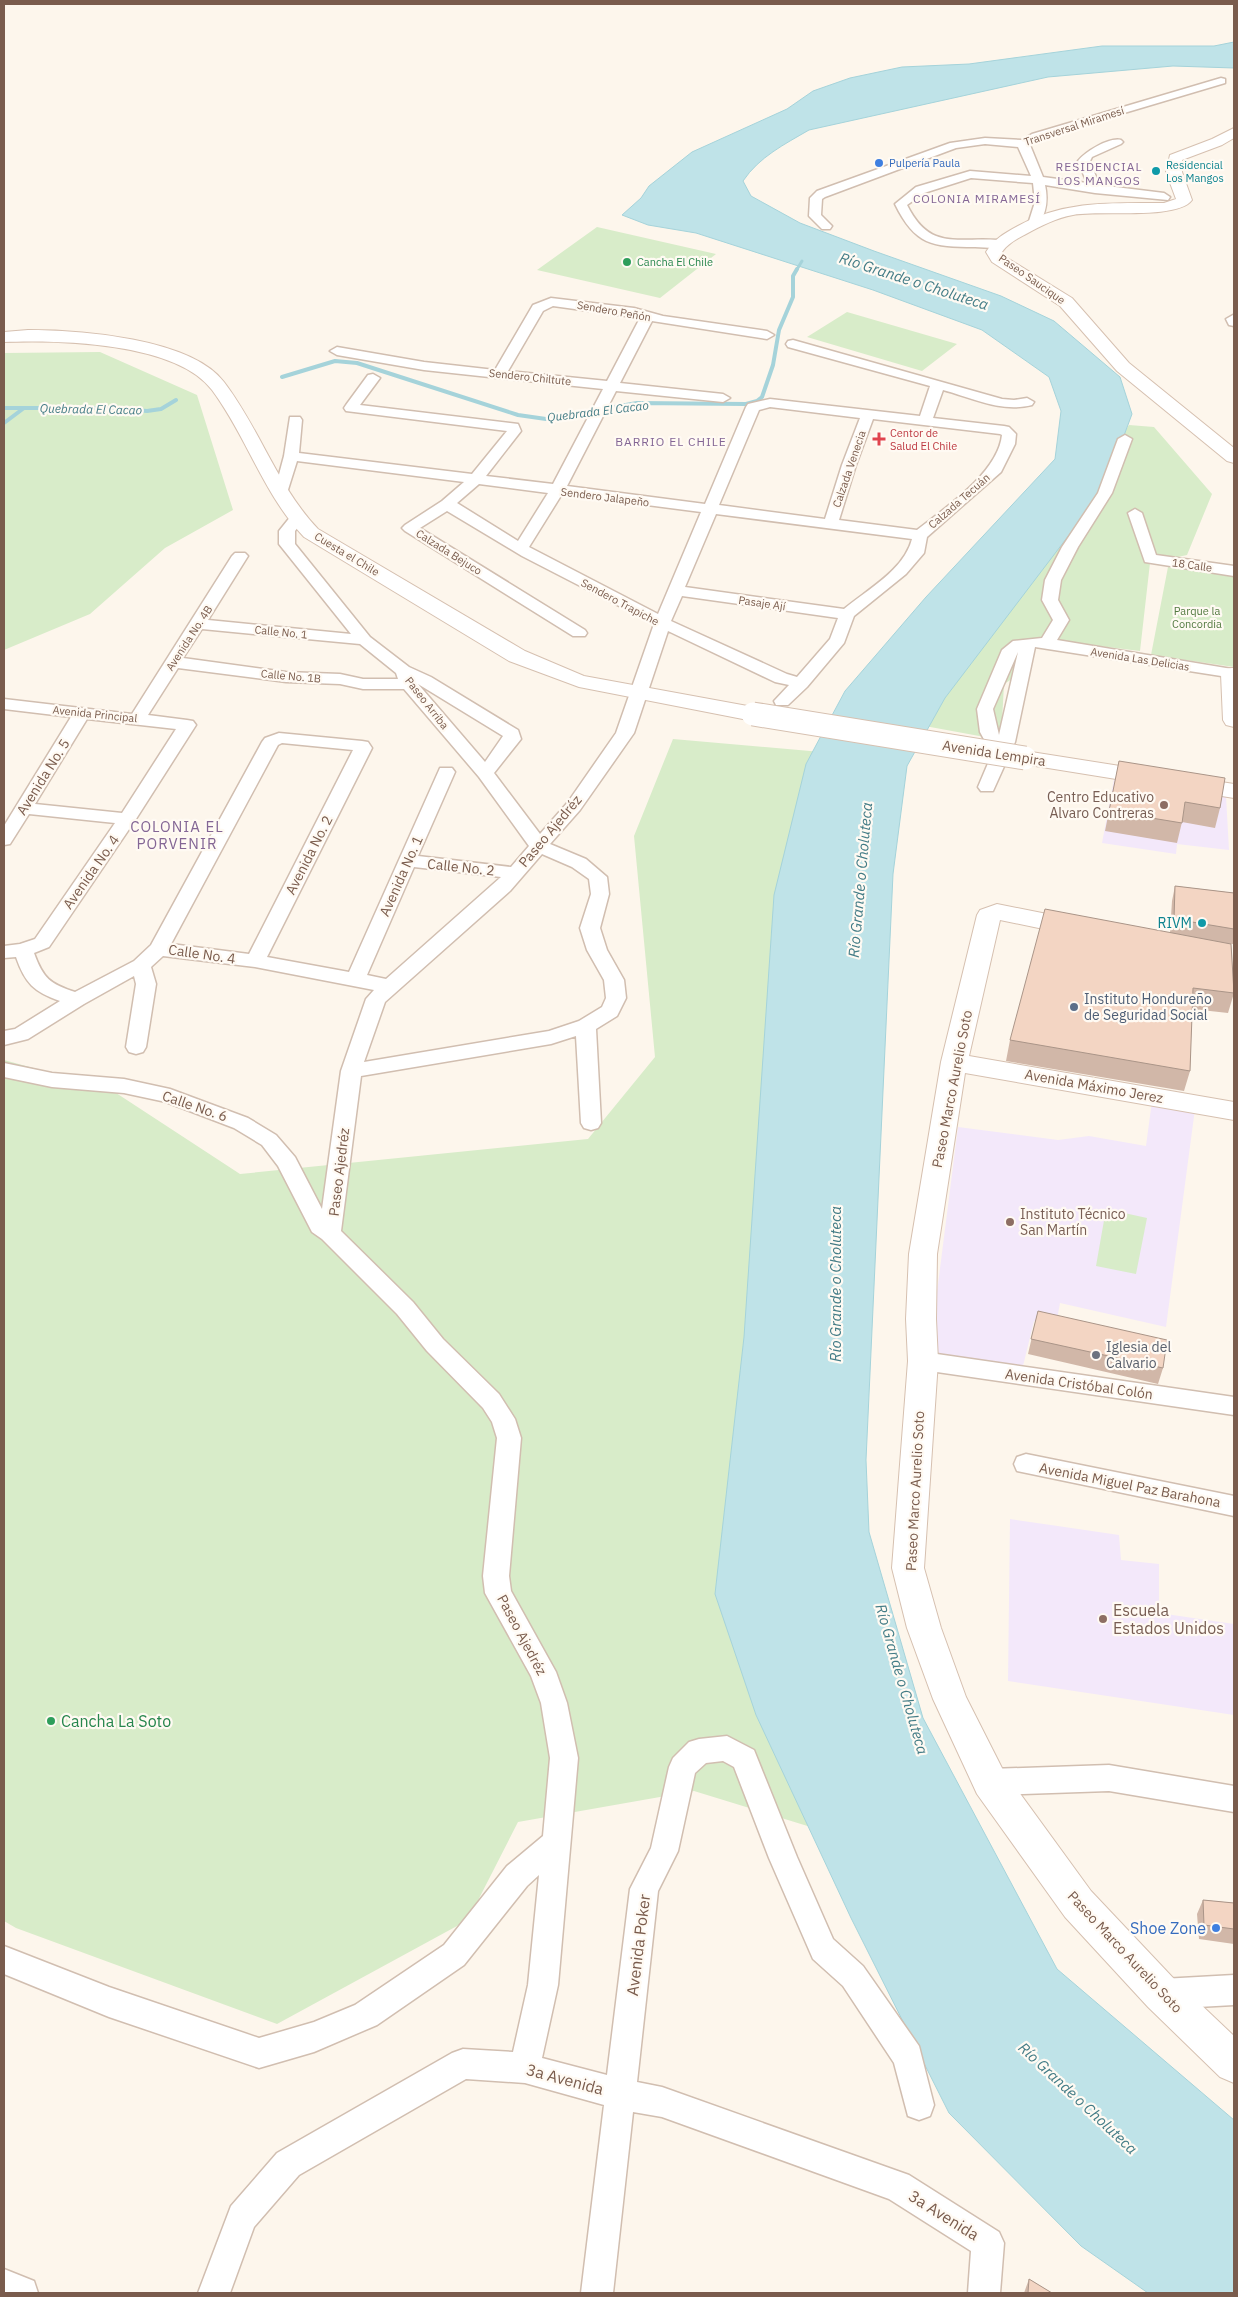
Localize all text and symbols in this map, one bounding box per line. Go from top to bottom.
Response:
street label: Transversal Miramesí [1022,103,1126,149]
place label: Pulpería Paula [889,156,960,170]
marker: Pulpería Paula [873,157,885,169]
place label: Residencial Los Mangos [1166,158,1224,185]
district label: RESIDENCIAL LOS MANGOS [1056,159,1142,188]
marker: Residencial Los Mangos [1150,165,1162,177]
district label: COLONIA MIRAMESÍ [913,191,1041,206]
water label: Río Grande o Choluteca [837,248,991,314]
street label: Paseo Saucique [996,251,1068,307]
place label: Cancha El Chile [637,255,713,269]
marker: Cancha El Chile [621,256,633,268]
street label: Sendero Peñón [576,298,652,324]
street label: Sendero Chiltute [488,366,572,388]
water label: Quebrada El Cacao [546,397,650,425]
water label: Quebrada El Cacao [40,401,143,417]
place label: Centor de Salud El Chile [890,426,957,453]
street label: Calzada Venecia [829,429,869,509]
marker: Centor de Salud El Chile [872,432,886,446]
district label: BARRIO EL CHILE [615,434,727,449]
street label: Calzada Tecuán [925,470,993,532]
street label: Sendero Jalapeño [560,485,650,509]
street label: Calzada Bejuco [413,526,485,578]
street label: Cuesta el Chile [312,529,382,579]
street label: 18 Calle [1171,555,1213,575]
street label: Sendero Trapiche [579,576,661,628]
street label: Pasaje Ají [737,593,787,613]
street label: Avenida No. 4B [163,603,215,673]
park label: Parque la Concordia [1172,604,1222,631]
street label: Calle No. 1 [254,622,309,642]
street label: Avenida Las Delicias [1089,644,1191,674]
street label: Calle No. 1B [260,666,322,686]
street label: Paseo Arriba [402,674,452,732]
street label: Avenida Principal [52,703,138,725]
street label: Avenida No. 5 [12,736,74,818]
street label: Avenida Lempira [941,736,1048,770]
place label: Centro Educativo Alvaro Contreras [1047,788,1154,822]
street label: Paseo Ajedréz [515,791,586,871]
marker: Centro Educativo Alvaro Contreras [1158,799,1170,811]
water label: Río Grande o Choluteca [844,801,876,958]
street label: Avenida No. 2 [281,812,337,898]
district label: COLONIA EL PORVENIR [130,817,224,853]
street label: Avenida No. 4 [59,831,123,913]
street label: Avenida No. 1 [375,833,427,919]
street label: Calle No. 2 [426,855,496,879]
place label: RIVM [1158,914,1192,932]
marker: RIVM [1196,917,1208,929]
street label: Calle No. 4 [167,940,237,968]
place label: Instituto Hondureño de Seguridad Social [1084,990,1212,1024]
marker: Instituto Hondureño de Seguridad Social [1068,1001,1080,1013]
street label: Paseo Marco Aurelio Soto [928,1008,976,1169]
street label: Avenida Máximo Jerez [1023,1065,1165,1107]
street label: Calle No. 6 [160,1086,230,1126]
street label: Paseo Ajedréz [325,1126,353,1217]
place label: Instituto Técnico San Martín [1020,1205,1126,1239]
water label: Río Grande o Choluteca [826,1206,845,1362]
marker: Instituto Técnico San Martín [1004,1216,1016,1228]
place label: Iglesia del Calvario [1106,1338,1171,1372]
marker: Iglesia del Calvario [1090,1349,1102,1361]
street label: Avenida Cristóbal Colón [1004,1365,1154,1403]
street label: Paseo Marco Aurelio Soto [902,1410,928,1572]
street label: Avenida Miguel Paz Barahona [1038,1459,1223,1512]
street label: Paseo Ajedréz [493,1592,551,1679]
place label: Escuela Estados Unidos [1113,1600,1224,1638]
water label: Río Grande o Choluteca [871,1601,933,1757]
marker: Escuela Estados Unidos [1097,1613,1109,1625]
place label: Cancha La Soto [61,1711,171,1731]
marker: Cancha La Soto [45,1715,57,1727]
street label: Paseo Marco Aurelio Soto [1064,1887,1186,2017]
street label: Avenida Poker [622,1893,654,1997]
place label: Shoe Zone [1130,1918,1206,1938]
marker: Shoe Zone [1210,1922,1222,1934]
water label: Río Grande o Choluteca [1015,2038,1142,2158]
street label: 3a Avenida [524,2059,606,2099]
street label: 3a Avenida [905,2186,983,2245]

